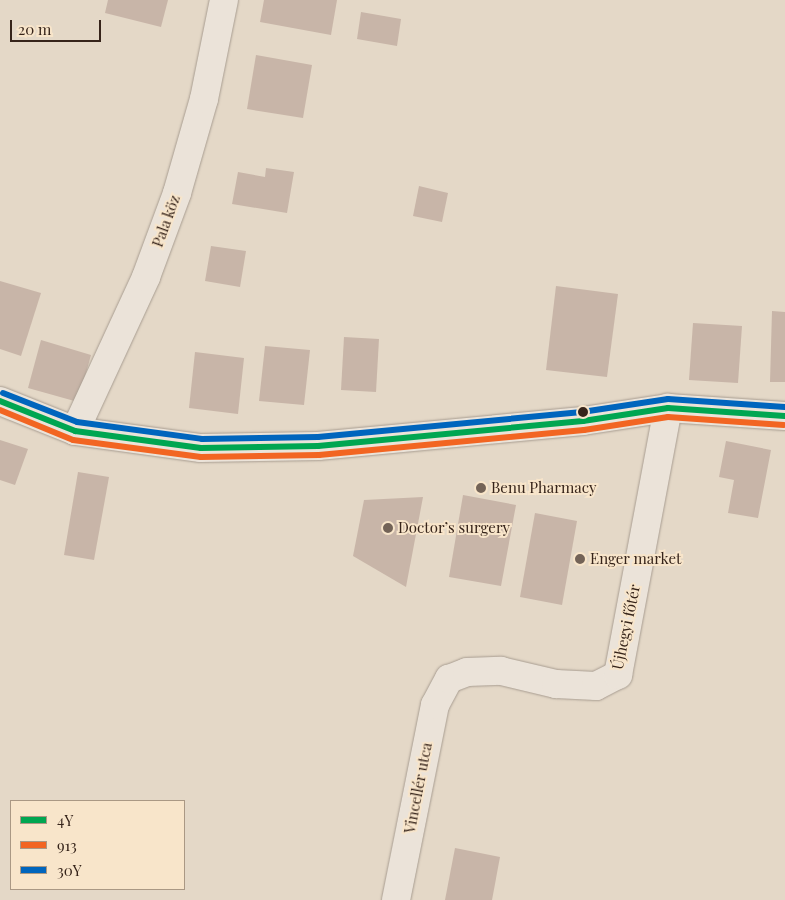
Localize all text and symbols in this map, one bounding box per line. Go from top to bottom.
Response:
scale bar [12,10,104,42]
text: 20 m [18,19,51,39]
street label: Pala köz [148,192,184,250]
unlabelled marker [578,407,588,417]
place label: Benu Pharmacy [491,479,597,497]
marker: Benu Pharmacy [475,482,487,494]
place label: Doctor’s surgery [398,519,510,537]
marker: Doctor’s surgery [382,522,394,534]
place label: Enger market [590,550,682,568]
marker: Enger market [574,553,586,565]
street label: Újhegyi főtér [608,583,644,671]
street label: Vincellér utca [400,741,436,835]
legend [10,800,185,890]
text: 4Y [57,810,73,830]
text: 913 [57,835,77,855]
text: 30Y [57,860,82,880]

